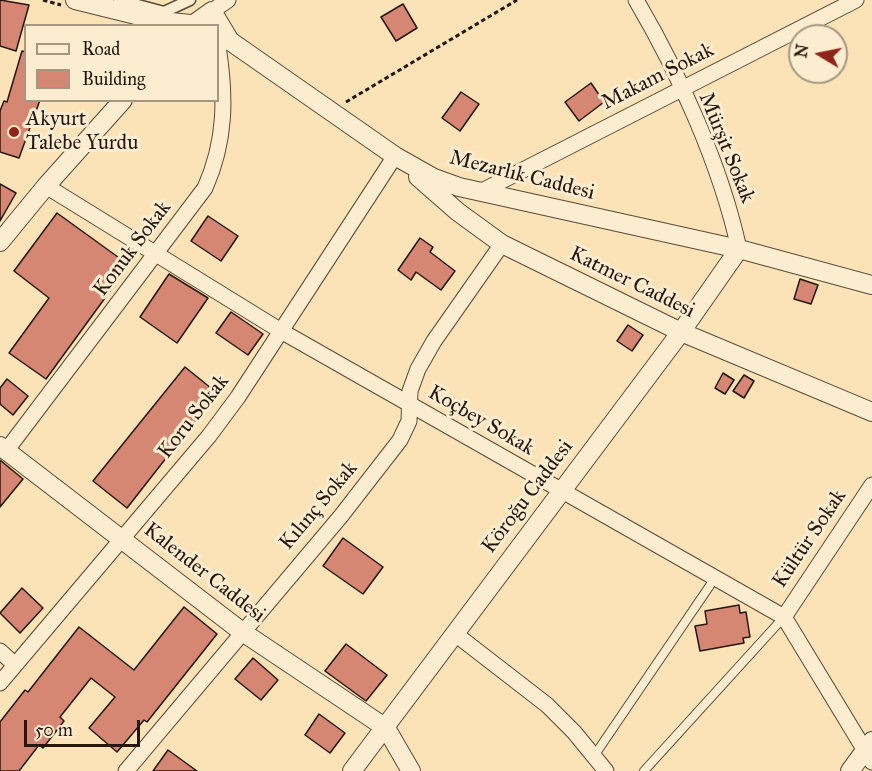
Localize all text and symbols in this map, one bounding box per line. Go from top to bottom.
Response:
legend [24,24,219,102]
north arrow [788,24,848,84]
text: Road [82,38,120,60]
street label: Makam Sokak [598,38,718,116]
text: N [791,43,812,59]
text: Building [82,68,145,90]
street label: Mürşit Sokak [692,89,760,207]
place label: Akyurt Talebe Yurdu [26,107,138,157]
marker: Akyurt Talebe Yurdu [7,125,21,139]
street label: Mezarlık Caddesi [447,146,597,206]
street label: Konuk Sokak [89,196,177,302]
street label: Katmer Caddesi [565,242,699,324]
street label: Koru Sokak [153,370,235,464]
street label: Koçbey Sokak [423,380,539,462]
street label: Köroğu Caddesi [477,435,579,559]
street label: Kılınç Sokak [275,457,363,555]
street label: Kültür Sokak [768,485,852,593]
street label: Kalender Caddesi [138,518,270,628]
scale bar [27,708,142,746]
text: 50 m [35,719,73,741]

